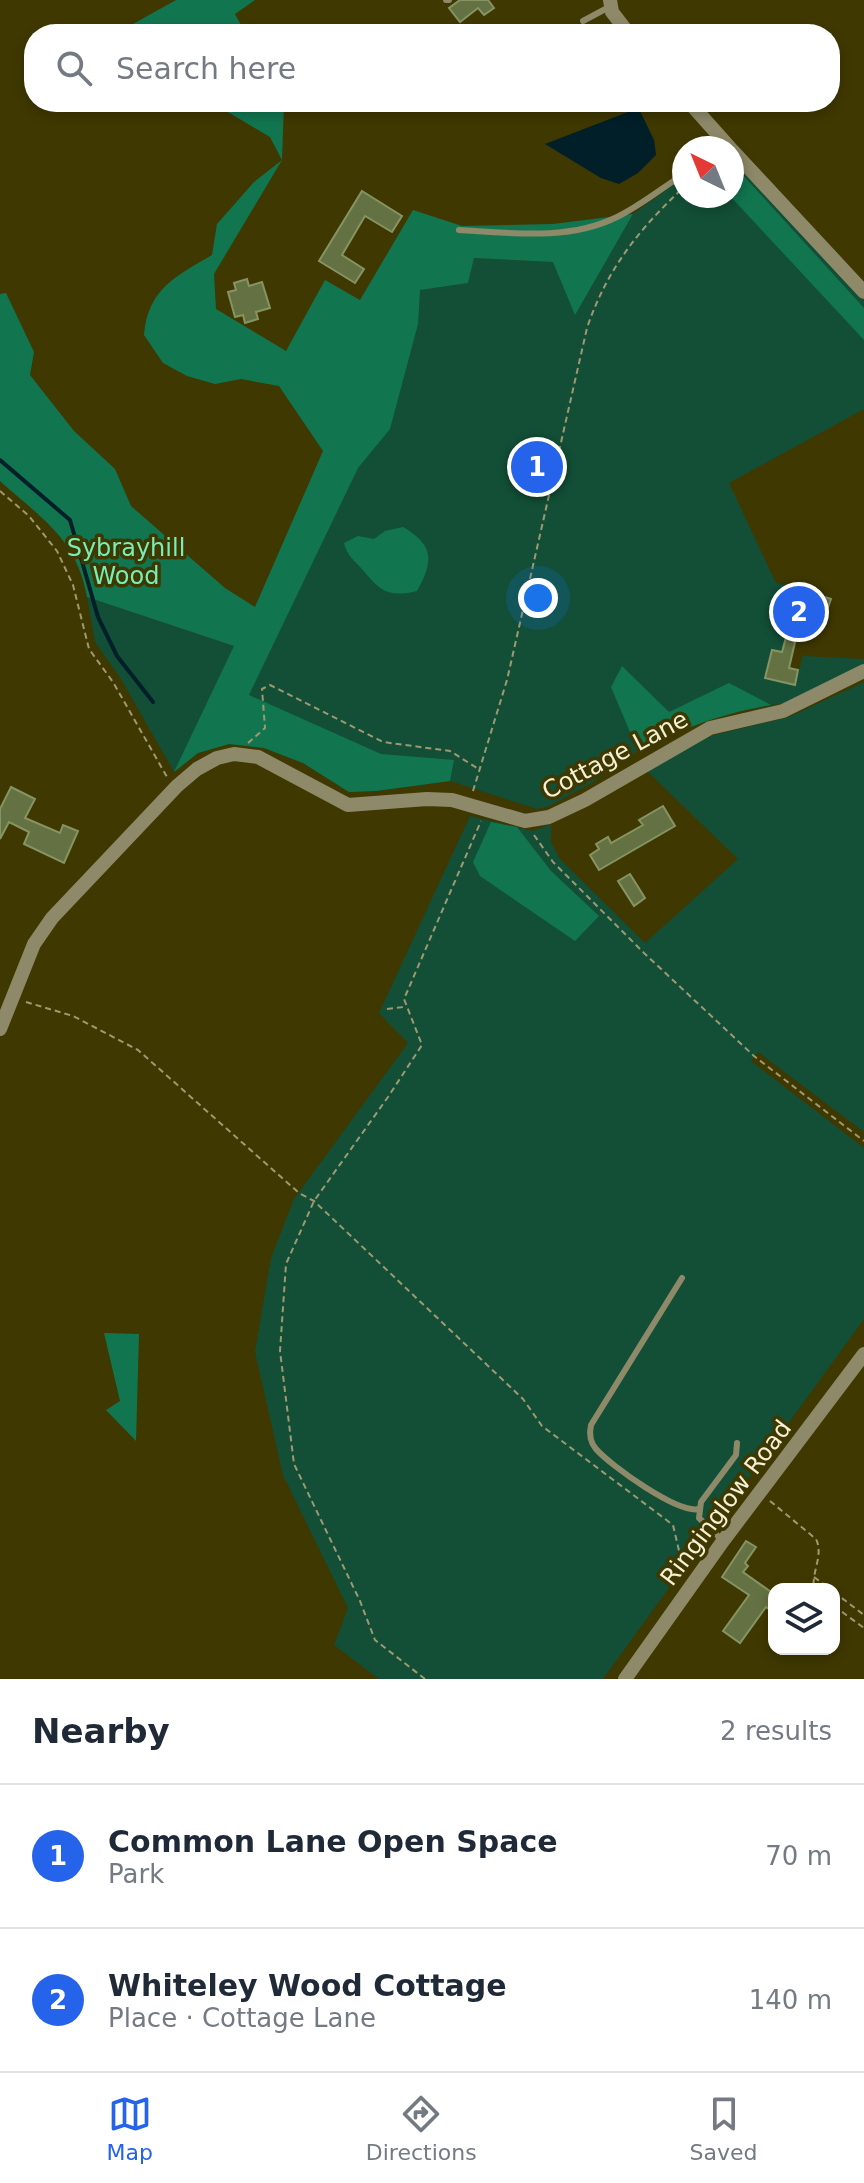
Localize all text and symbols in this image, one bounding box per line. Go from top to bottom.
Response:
search box [24,24,840,112]
icon: search [52,46,96,90]
text: Search here [116,51,296,86]
north arrow [672,136,744,208]
pin: 1 [511,437,563,497]
park label: Sybrayhill Wood [67,534,185,590]
your location [518,578,558,618]
pin: 2 [773,582,825,642]
street label: Cottage Lane [538,705,692,805]
street label: Ringinglow Road [655,1415,797,1591]
map controls [768,1583,840,1655]
button: layers [768,1583,840,1655]
text: Nearby [32,1711,170,1751]
text: 2 results [720,1716,832,1746]
text: Common Lane Open Space [108,1824,558,1859]
text: 1 [49,1841,67,1871]
text: 70 m [765,1841,832,1871]
text: Park [108,1859,164,1889]
text: Whiteley Wood Cottage [108,1968,507,2003]
text: 2 [49,1985,67,2015]
text: 140 m [749,1985,832,2015]
text: Place · Cottage Lane [108,2003,376,2033]
tab: Map [106,2092,153,2165]
tab: Directions [366,2092,477,2165]
tab: Saved [690,2092,758,2165]

